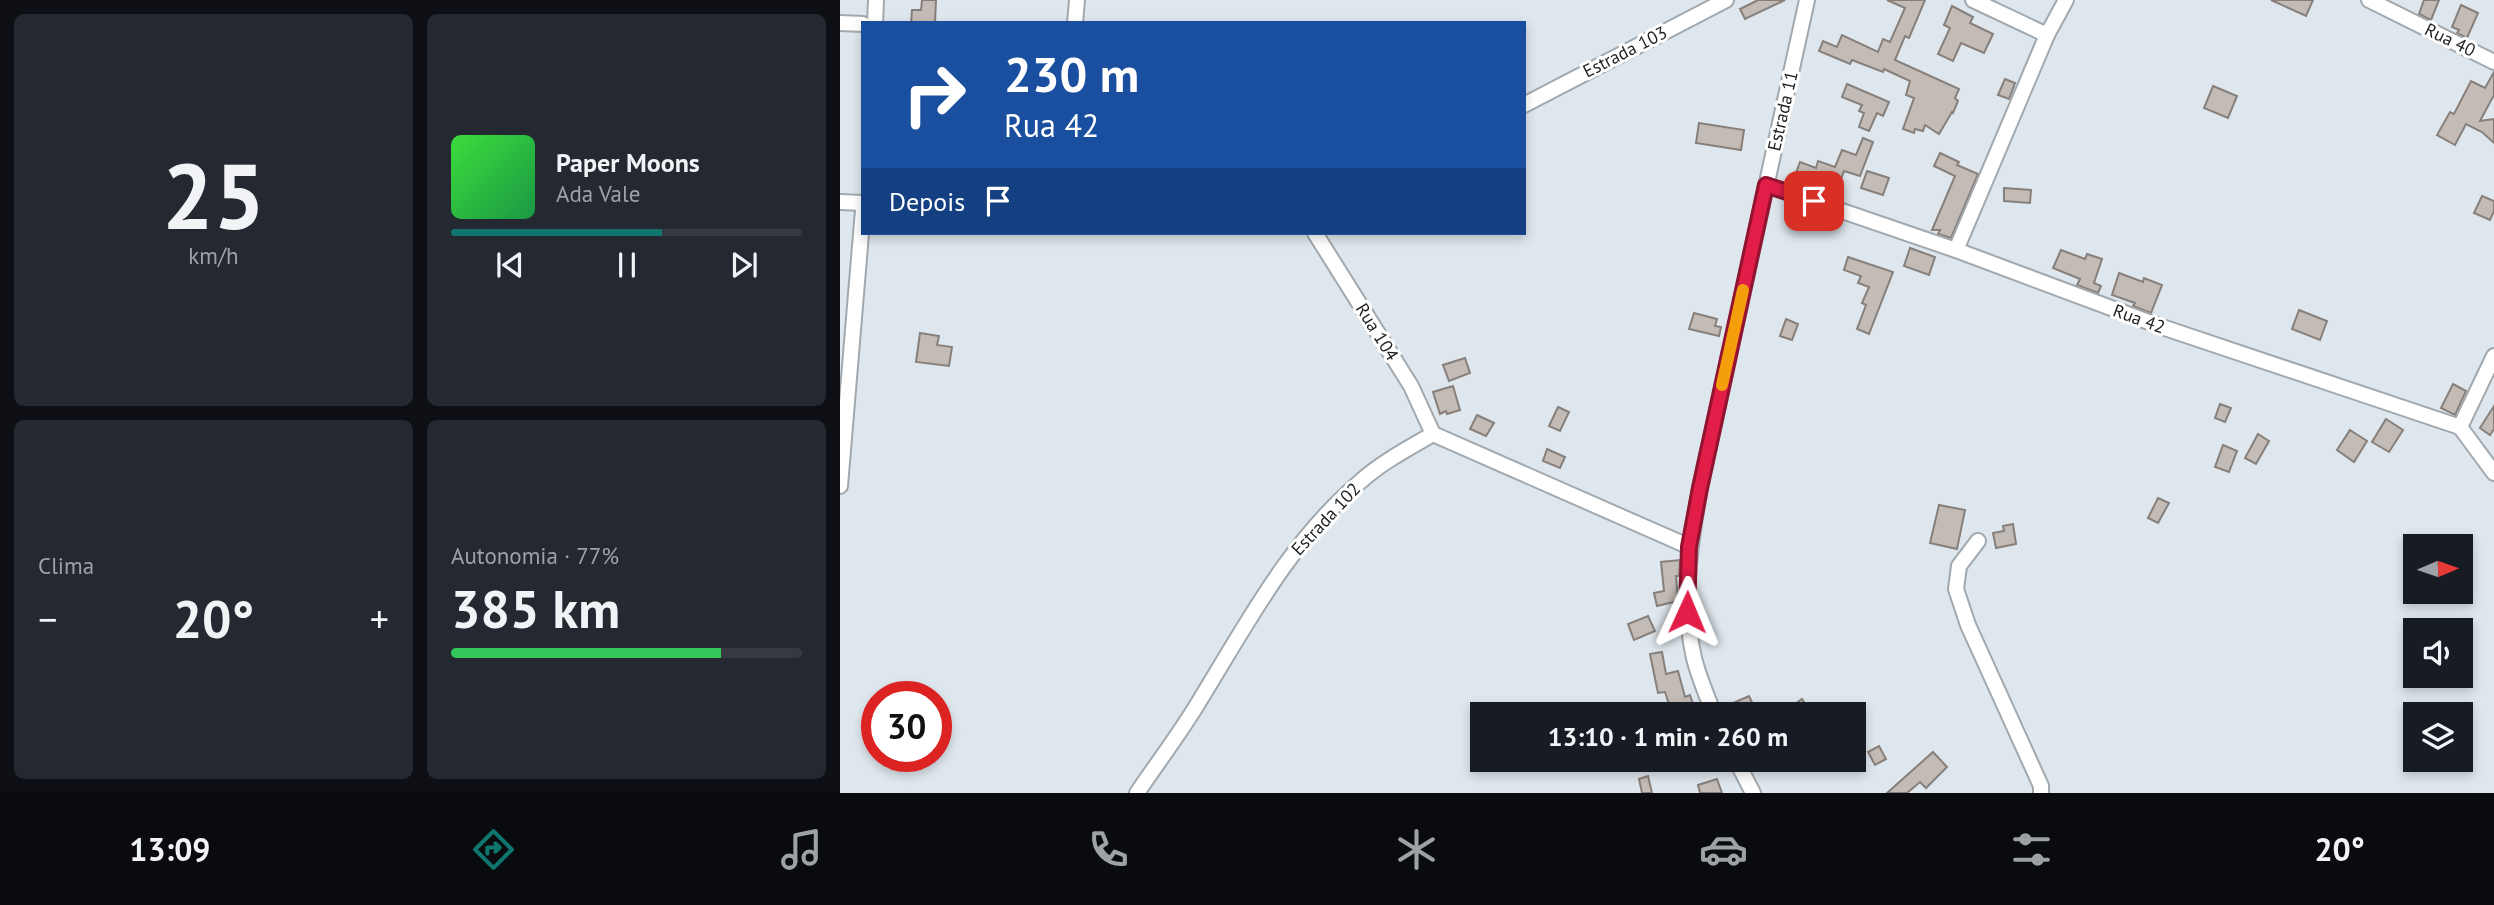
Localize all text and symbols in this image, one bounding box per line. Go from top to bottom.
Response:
street label: Rua 40 [2421,17,2480,62]
street label: Estrada 103 [1579,21,1671,83]
text: 230 m [1004,42,1139,106]
icon: right [889,49,980,140]
street label: Estrada 11 [1762,69,1803,153]
text: Rua 42 [1004,104,1099,146]
text: 25 [162,136,265,254]
text: Paper Moons [556,146,700,179]
pin [1784,171,1844,231]
text: Ada Vale [556,179,640,208]
icon: arrive [979,182,1017,220]
icon: arrive [1795,182,1833,220]
text: Depois [889,185,965,218]
text: km/h [188,241,239,270]
icon: previous [491,246,529,284]
icon: pause [608,246,646,284]
icon: next [725,246,763,284]
street label: Rua 104 [1351,299,1404,365]
street label: Rua 42 [2110,299,2168,339]
street label: Estrada 102 [1286,477,1365,560]
north arrow [2403,534,2473,604]
map controls [2403,534,2473,772]
text: Autonomia · 77% [451,541,619,570]
text: Clima [38,551,94,580]
text: 385 km [451,575,620,642]
position arrow [1650,575,1724,649]
text: 20° [173,585,254,652]
text: − [38,594,57,643]
text: + [370,594,389,643]
button: sound [2403,618,2473,688]
speed limit sign: 30 [861,681,952,772]
button: layers [2403,702,2473,772]
text: 13:10 · 1 min · 260 m [1548,720,1788,753]
icon: directions [469,825,518,874]
icon: music [777,825,826,874]
icon: phone [1084,825,1133,874]
icon: climate [1392,825,1441,874]
icon: car [1699,825,1748,874]
icon: filters [2007,825,2056,874]
text: 13:09 [129,828,210,870]
text: 20° [2314,828,2365,870]

